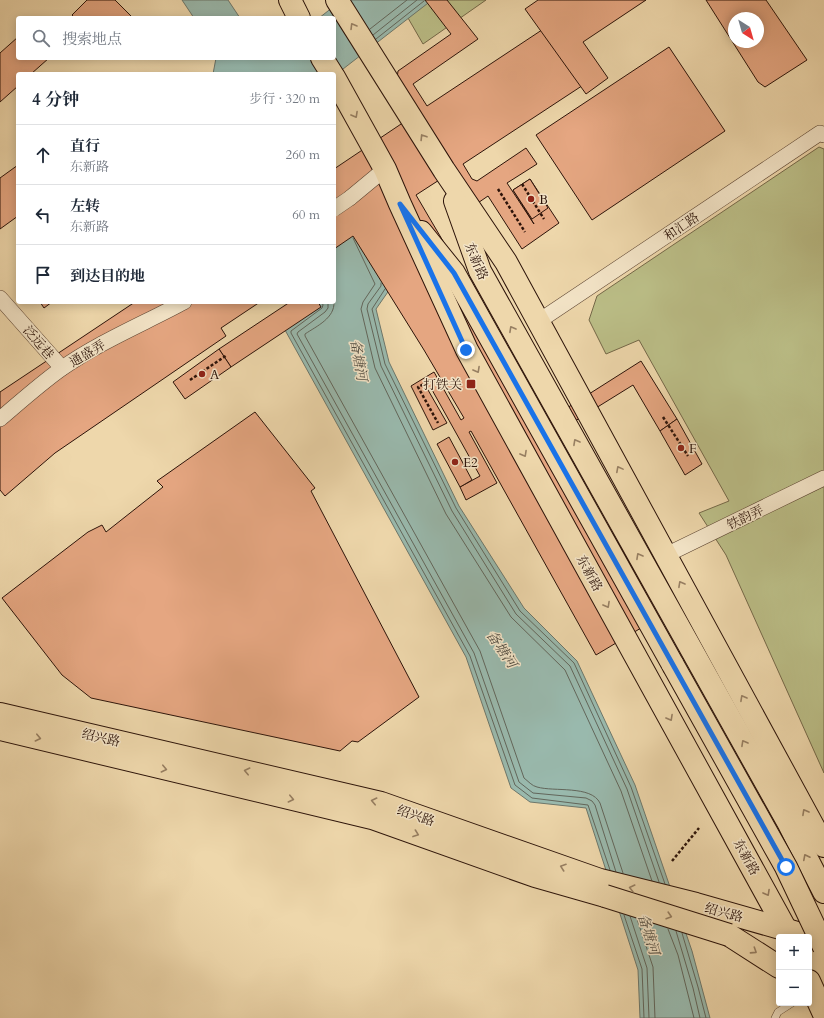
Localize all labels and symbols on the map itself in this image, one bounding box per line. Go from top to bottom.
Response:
north arrow [728,12,764,48]
one-way arrow [350,23,358,30]
one-way arrow [351,111,358,118]
one-way arrow [420,134,427,141]
place label: B [539,191,548,209]
marker: B [526,194,536,204]
street label: 和汇路 [660,208,703,245]
street label: 东新路 [460,240,492,283]
street label: 泛远巷 [19,322,58,363]
one-way arrow [510,326,517,333]
street label: 通盛弄 [66,336,109,372]
water label: 备塘河 [346,338,372,385]
route end [457,341,475,359]
place label: A [210,366,220,384]
one-way arrow [473,366,480,373]
marker: A [197,369,207,379]
place label: 打铁关 [423,376,462,394]
marker: 打铁关 [465,378,477,390]
one-way arrow [573,439,580,447]
place label: F [689,440,696,458]
marker: F [676,443,686,453]
one-way arrow [520,450,527,457]
place label: E2 [463,454,478,472]
marker: E2 [450,457,460,467]
one-way arrow [617,466,624,474]
street label: 铁韵弄 [724,501,767,535]
street label: 东新路 [572,552,606,595]
one-way arrow [637,553,644,560]
one-way arrow [679,580,686,588]
one-way arrow [603,601,610,608]
water label: 备塘河 [482,627,523,674]
one-way arrow [741,695,748,702]
one-way arrow [666,714,673,722]
street label: 绍兴路 [80,725,122,751]
one-way arrow [35,734,41,742]
one-way arrow [741,740,748,747]
one-way arrow [161,764,168,772]
one-way arrow [244,768,251,776]
one-way arrow [288,794,294,802]
one-way arrow [371,797,378,806]
street label: 绍兴路 [394,801,437,831]
one-way arrow [803,809,810,816]
one-way arrow [412,829,419,837]
street label: 东新路 [729,836,763,879]
one-way arrow [803,854,811,862]
route start [777,858,795,876]
one-way arrow [559,863,566,872]
one-way arrow [628,884,635,893]
one-way arrow [762,889,770,897]
street label: 绍兴路 [703,899,745,927]
water label: 备塘河 [633,911,665,960]
one-way arrow [665,911,672,920]
one-way arrow [750,946,757,954]

